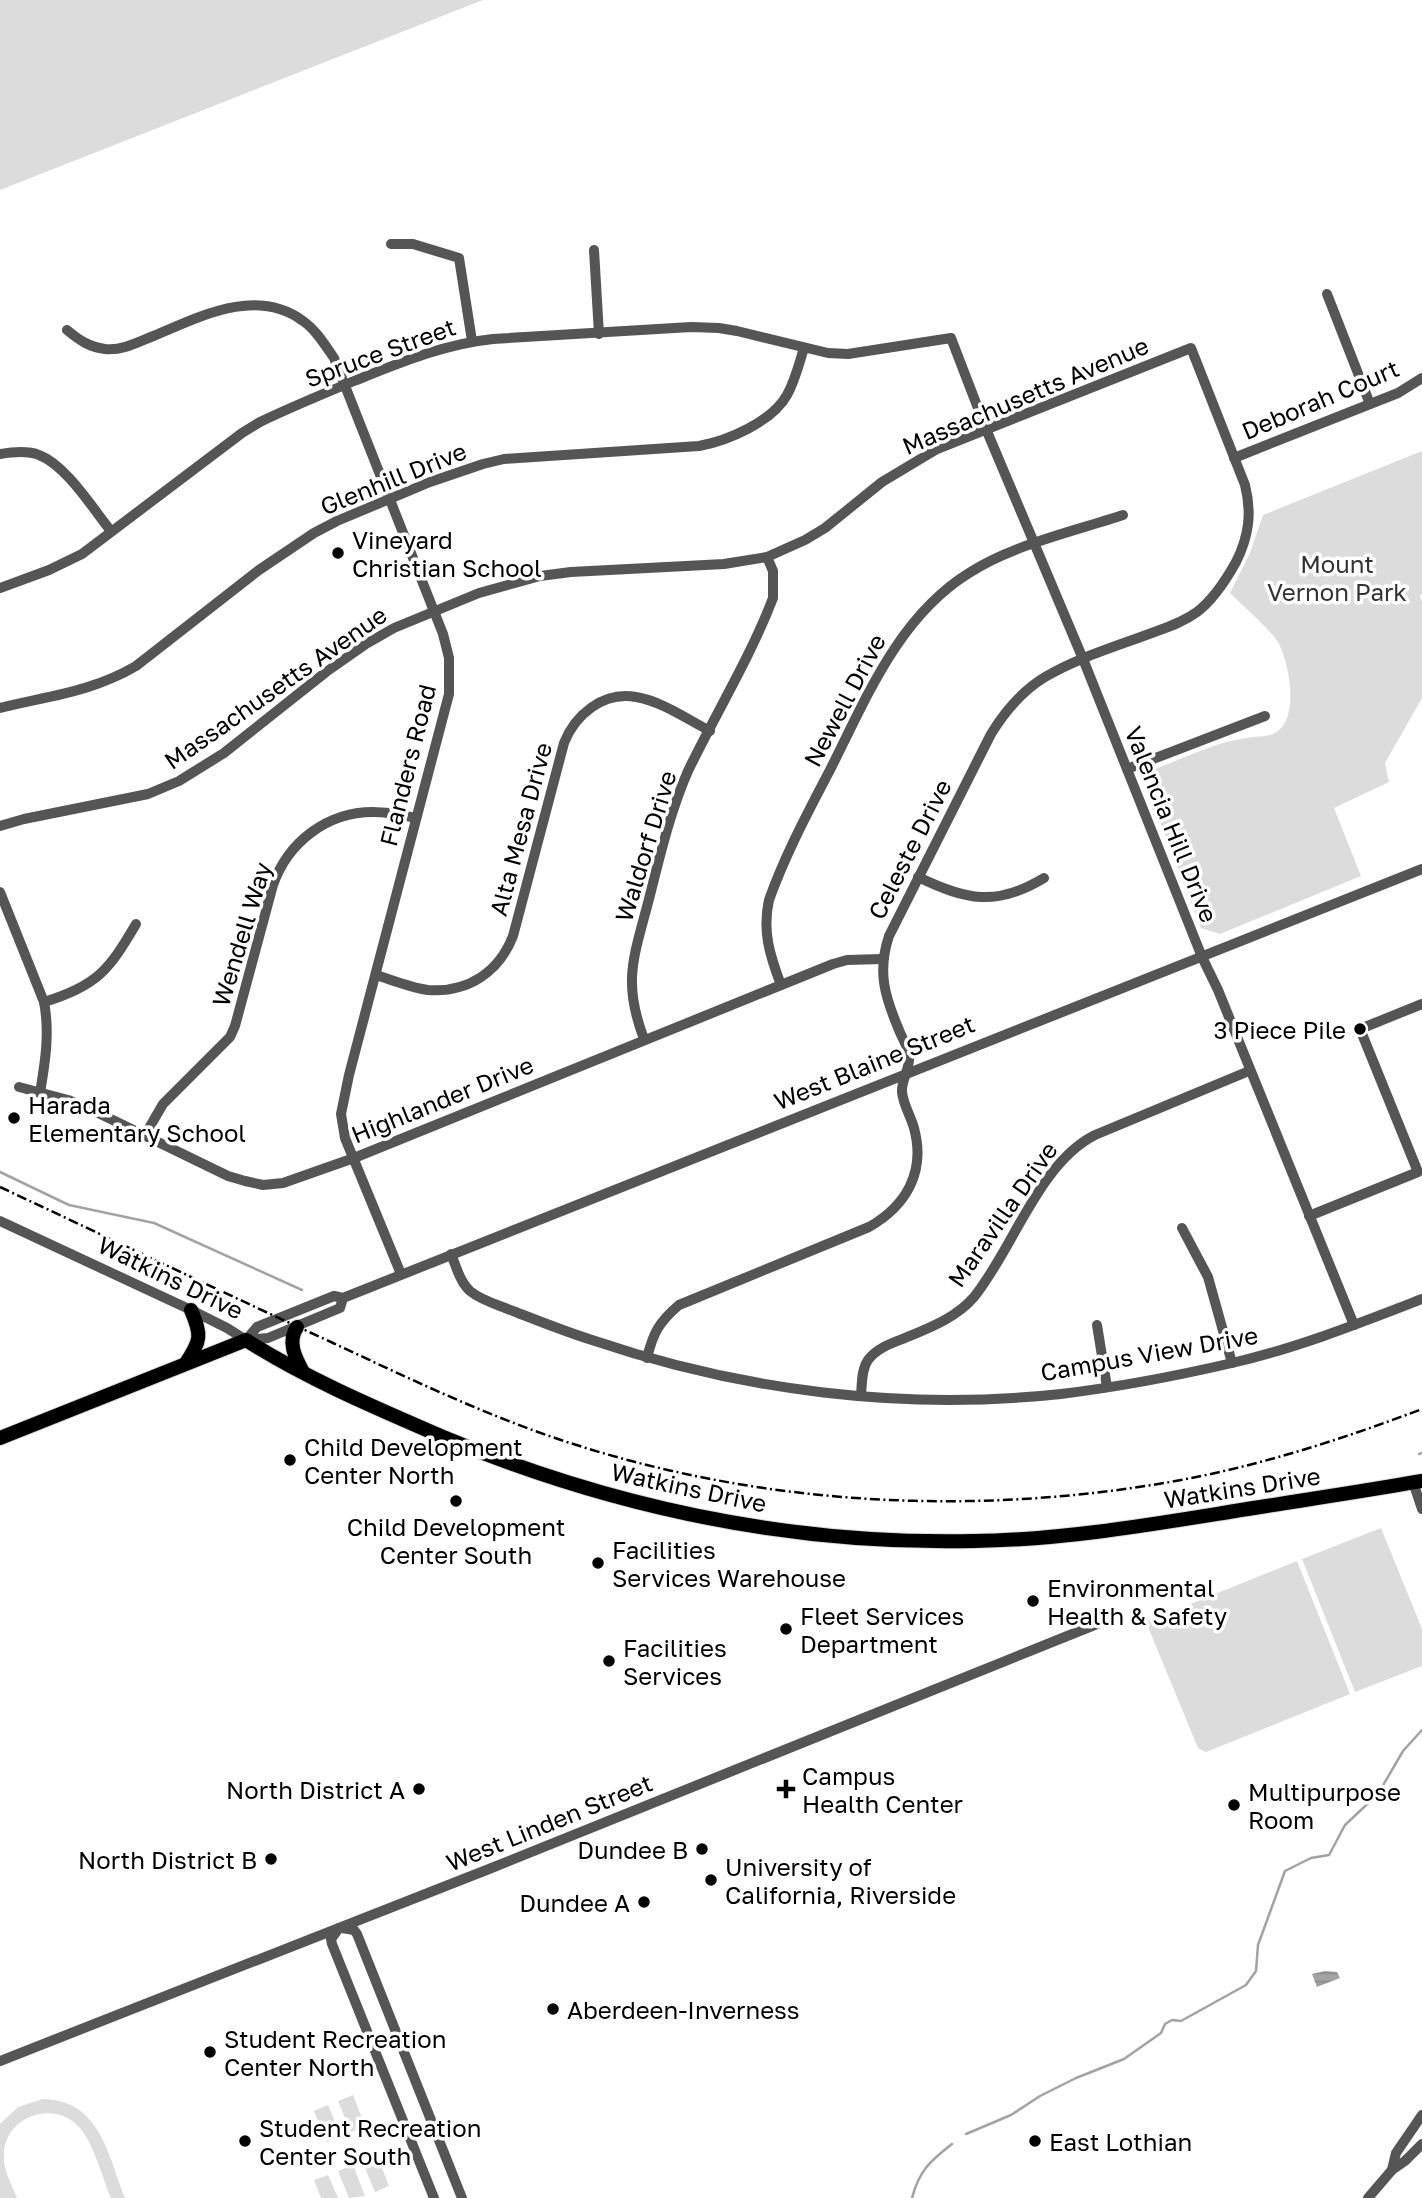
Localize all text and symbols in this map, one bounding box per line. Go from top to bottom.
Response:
street label: Spruce Street [301,311,459,393]
street label: Massachusetts Avenue [898,330,1152,460]
street label: Deborah Court [1237,353,1403,445]
street label: Glenhill Drive [316,436,470,520]
place label: Vineyard Christian School [352,525,542,582]
marker: Vineyard Christian School [330,545,346,561]
park label: Mount Vernon Park [1267,549,1407,606]
street label: Massachusetts Avenue [158,599,392,775]
street label: Newell Drive [797,629,891,771]
street label: Flanders Road [373,681,441,849]
street label: Valencia Hill Drive [1119,722,1225,926]
street label: Alta Mesa Drive [483,739,557,919]
street label: Waldorf Drive [608,767,682,925]
street label: Celeste Drive [861,774,957,924]
street label: Wendell Way [205,858,277,1010]
street label: West Blaine Street [769,1009,979,1115]
place label: 3 Piece Pile [1213,1015,1346,1044]
marker: 3 Piece Pile [1352,1021,1368,1037]
street label: Highlander Drive [347,1049,537,1149]
place label: Harada Elementary School [28,1090,246,1147]
marker: Harada Elementary School [6,1110,22,1126]
street label: Maravilla Drive [941,1136,1063,1292]
street label: Watkins Drive [94,1229,248,1325]
street label: Campus View Drive [1038,1320,1260,1386]
place label: Child Development Center North [304,1432,523,1489]
marker: Child Development Center North [282,1452,298,1468]
street label: Watkins Drive [609,1456,769,1518]
street label: Watkins Drive [1162,1460,1322,1514]
marker: Child Development Center South [448,1493,464,1509]
place label: Child Development Center South [347,1512,565,1569]
place label: Facilities Services Warehouse [612,1535,846,1592]
marker: Facilities Services Warehouse [590,1555,606,1571]
place label: Environmental Health & Safety [1047,1573,1227,1630]
marker: Environmental Health & Safety [1025,1593,1041,1609]
place label: Fleet Services Department [800,1601,964,1658]
marker: Fleet Services Department [778,1621,794,1637]
place label: Facilities Services [623,1633,727,1690]
marker: Facilities Services [601,1653,617,1669]
place label: Campus Health Center [802,1761,963,1818]
street label: West Linden Street [442,1767,656,1877]
place label: North District A [226,1775,405,1804]
place label: Multipurpose Room [1248,1777,1401,1834]
marker: Campus Health Center [776,1779,796,1799]
marker: North District A [411,1781,427,1797]
marker: Multipurpose Room [1226,1797,1242,1813]
place label: Dundee B [577,1835,688,1864]
marker: Dundee B [694,1841,710,1857]
place label: North District B [78,1845,257,1874]
marker: North District B [263,1851,279,1867]
place label: University of California, Riverside [725,1852,956,1909]
marker: University of California, Riverside [703,1872,719,1888]
place label: Dundee A [519,1888,630,1917]
marker: Dundee A [636,1894,652,1910]
place label: Aberdeen-Inverness [567,1995,800,2024]
marker: Aberdeen-Inverness [545,2001,561,2017]
place label: Student Recreation Center North [224,2024,446,2081]
marker: Student Recreation Center North [202,2044,218,2060]
place label: Student Recreation Center South [259,2113,481,2170]
place label: East Lothian [1049,2127,1192,2156]
marker: Student Recreation Center South [237,2133,253,2149]
marker: East Lothian [1027,2133,1043,2149]

